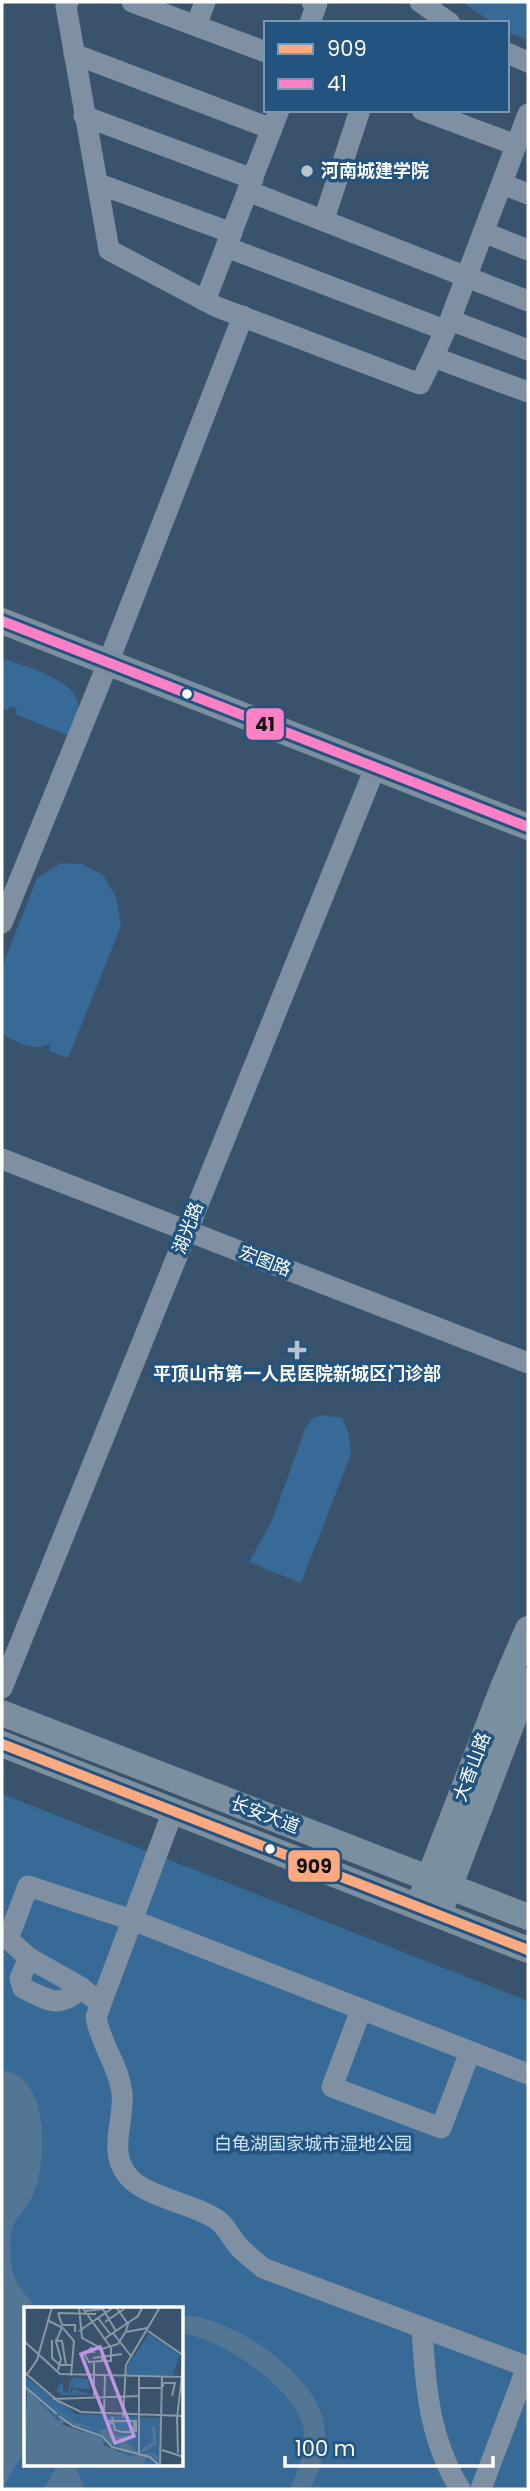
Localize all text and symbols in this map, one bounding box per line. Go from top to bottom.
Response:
legend [264,21,509,112]
text: 909 [327,34,367,63]
text: 41 [327,69,347,98]
place label: 河南城建学院 [321,158,429,183]
marker: 河南城建学院 [299,163,315,179]
unlabelled marker [180,687,194,701]
line badge: 41 [245,707,285,741]
text: 41 [255,711,275,738]
street label: 湖光路 [166,1198,209,1258]
street label: 宏图路 [235,1239,295,1282]
marker: 平顶山市第一人民医院新城区门诊部 [287,1340,307,1360]
place label: 平顶山市第一人民医院新城区门诊部 [153,1361,441,1386]
street label: 大香山路 [447,1729,496,1805]
street label: 长安大道 [227,1790,303,1839]
unlabelled marker [263,1842,277,1856]
line badge: 909 [287,1849,341,1883]
text: 909 [296,1853,332,1880]
park label: 白龟湖国家城市湿地公园 [214,2131,412,2156]
inset map [24,2307,184,2466]
scale bar [285,2424,493,2468]
text: 100 m [295,2434,355,2463]

